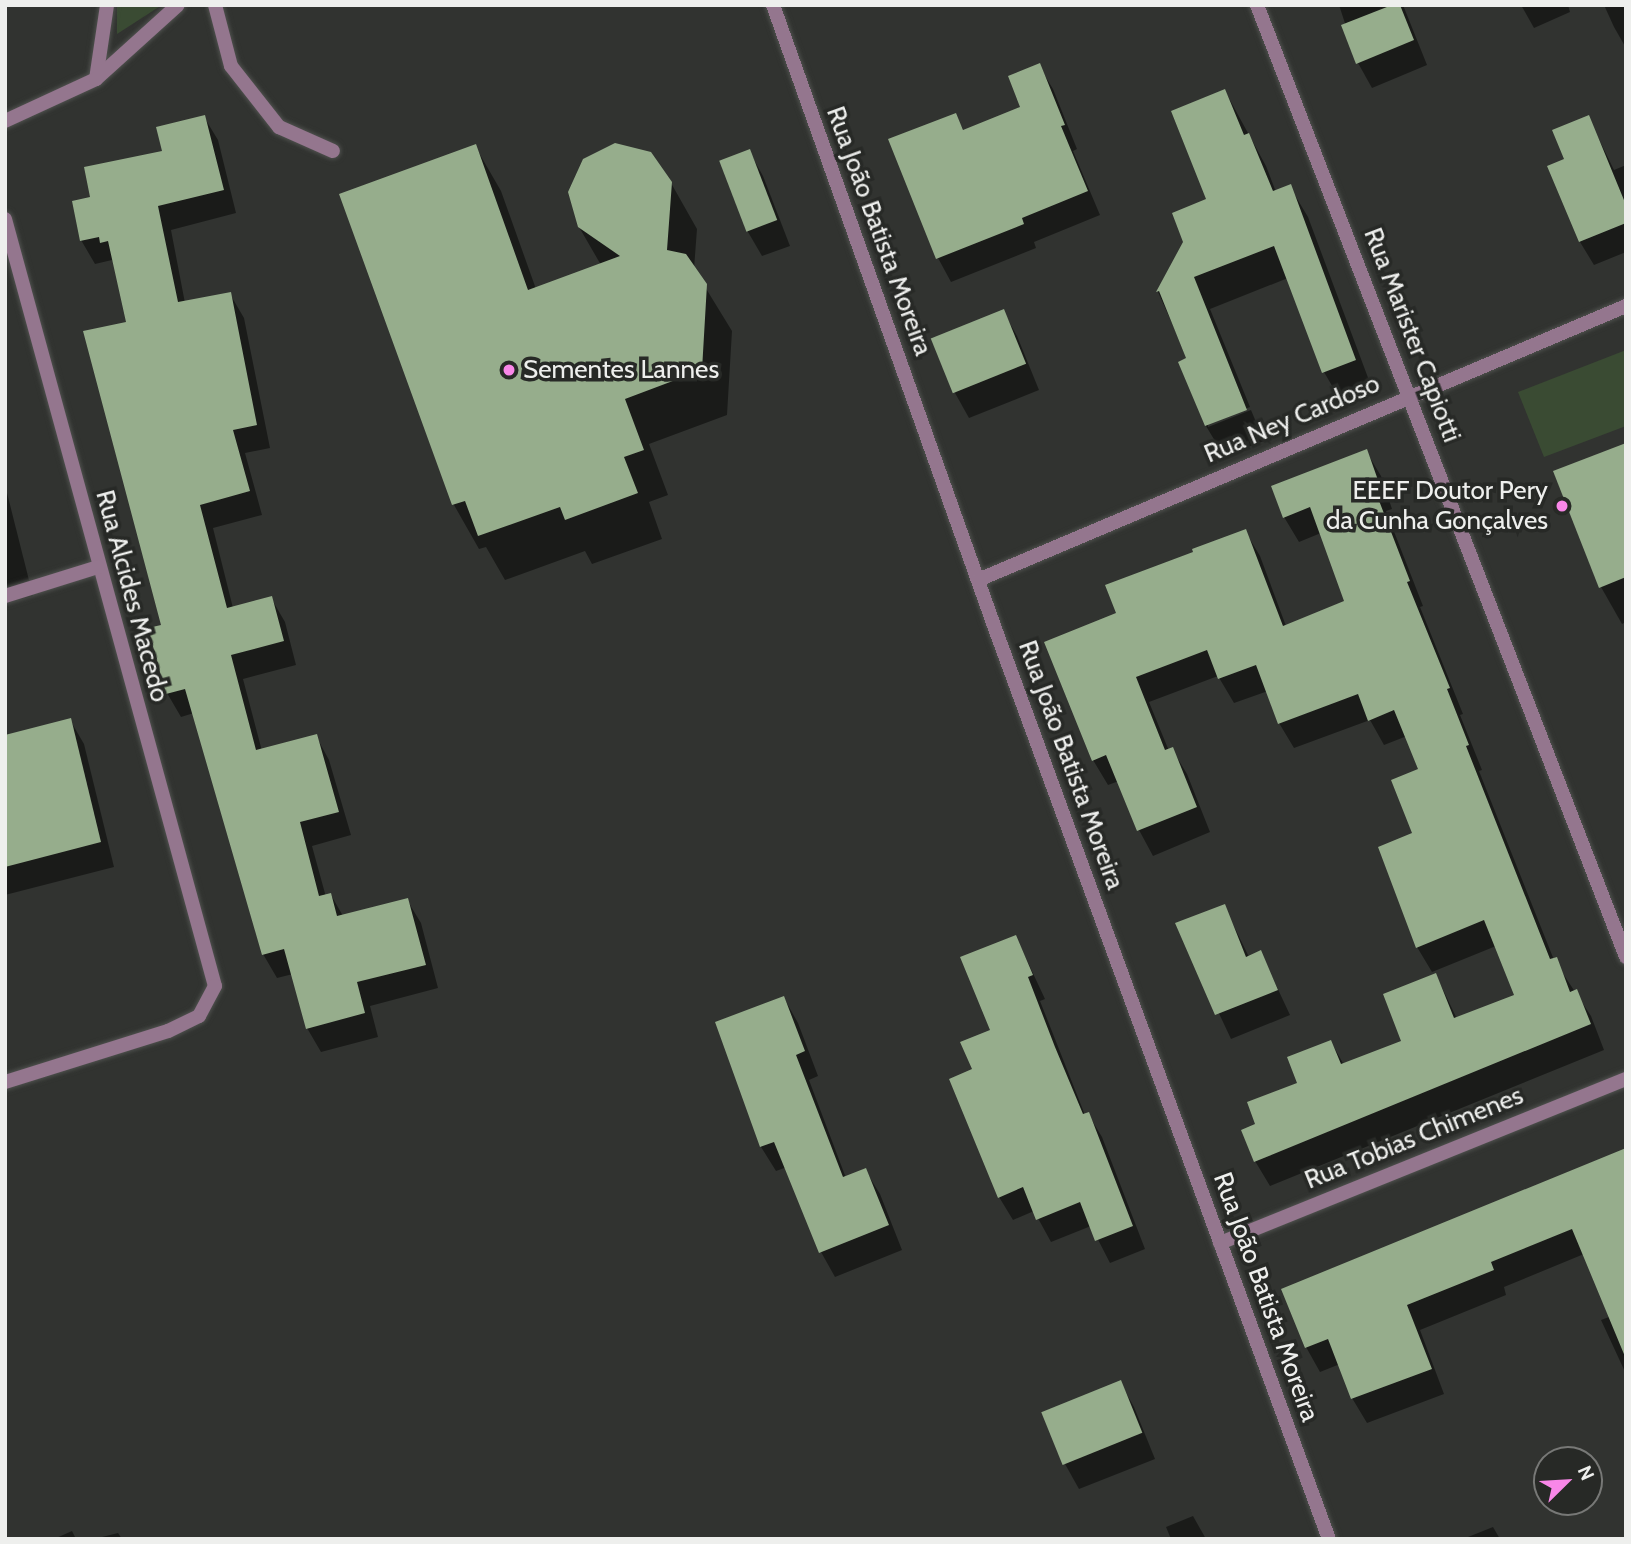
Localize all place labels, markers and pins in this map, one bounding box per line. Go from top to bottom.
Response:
place label: Sementes Lannes [523,354,719,386]
marker: Sementes Lannes [501,362,517,378]
place label: EEEF Doutor Pery da Cunha Gonçalves [1326,475,1548,536]
marker: EEEF Doutor Pery da Cunha Gonçalves [1554,498,1570,514]

